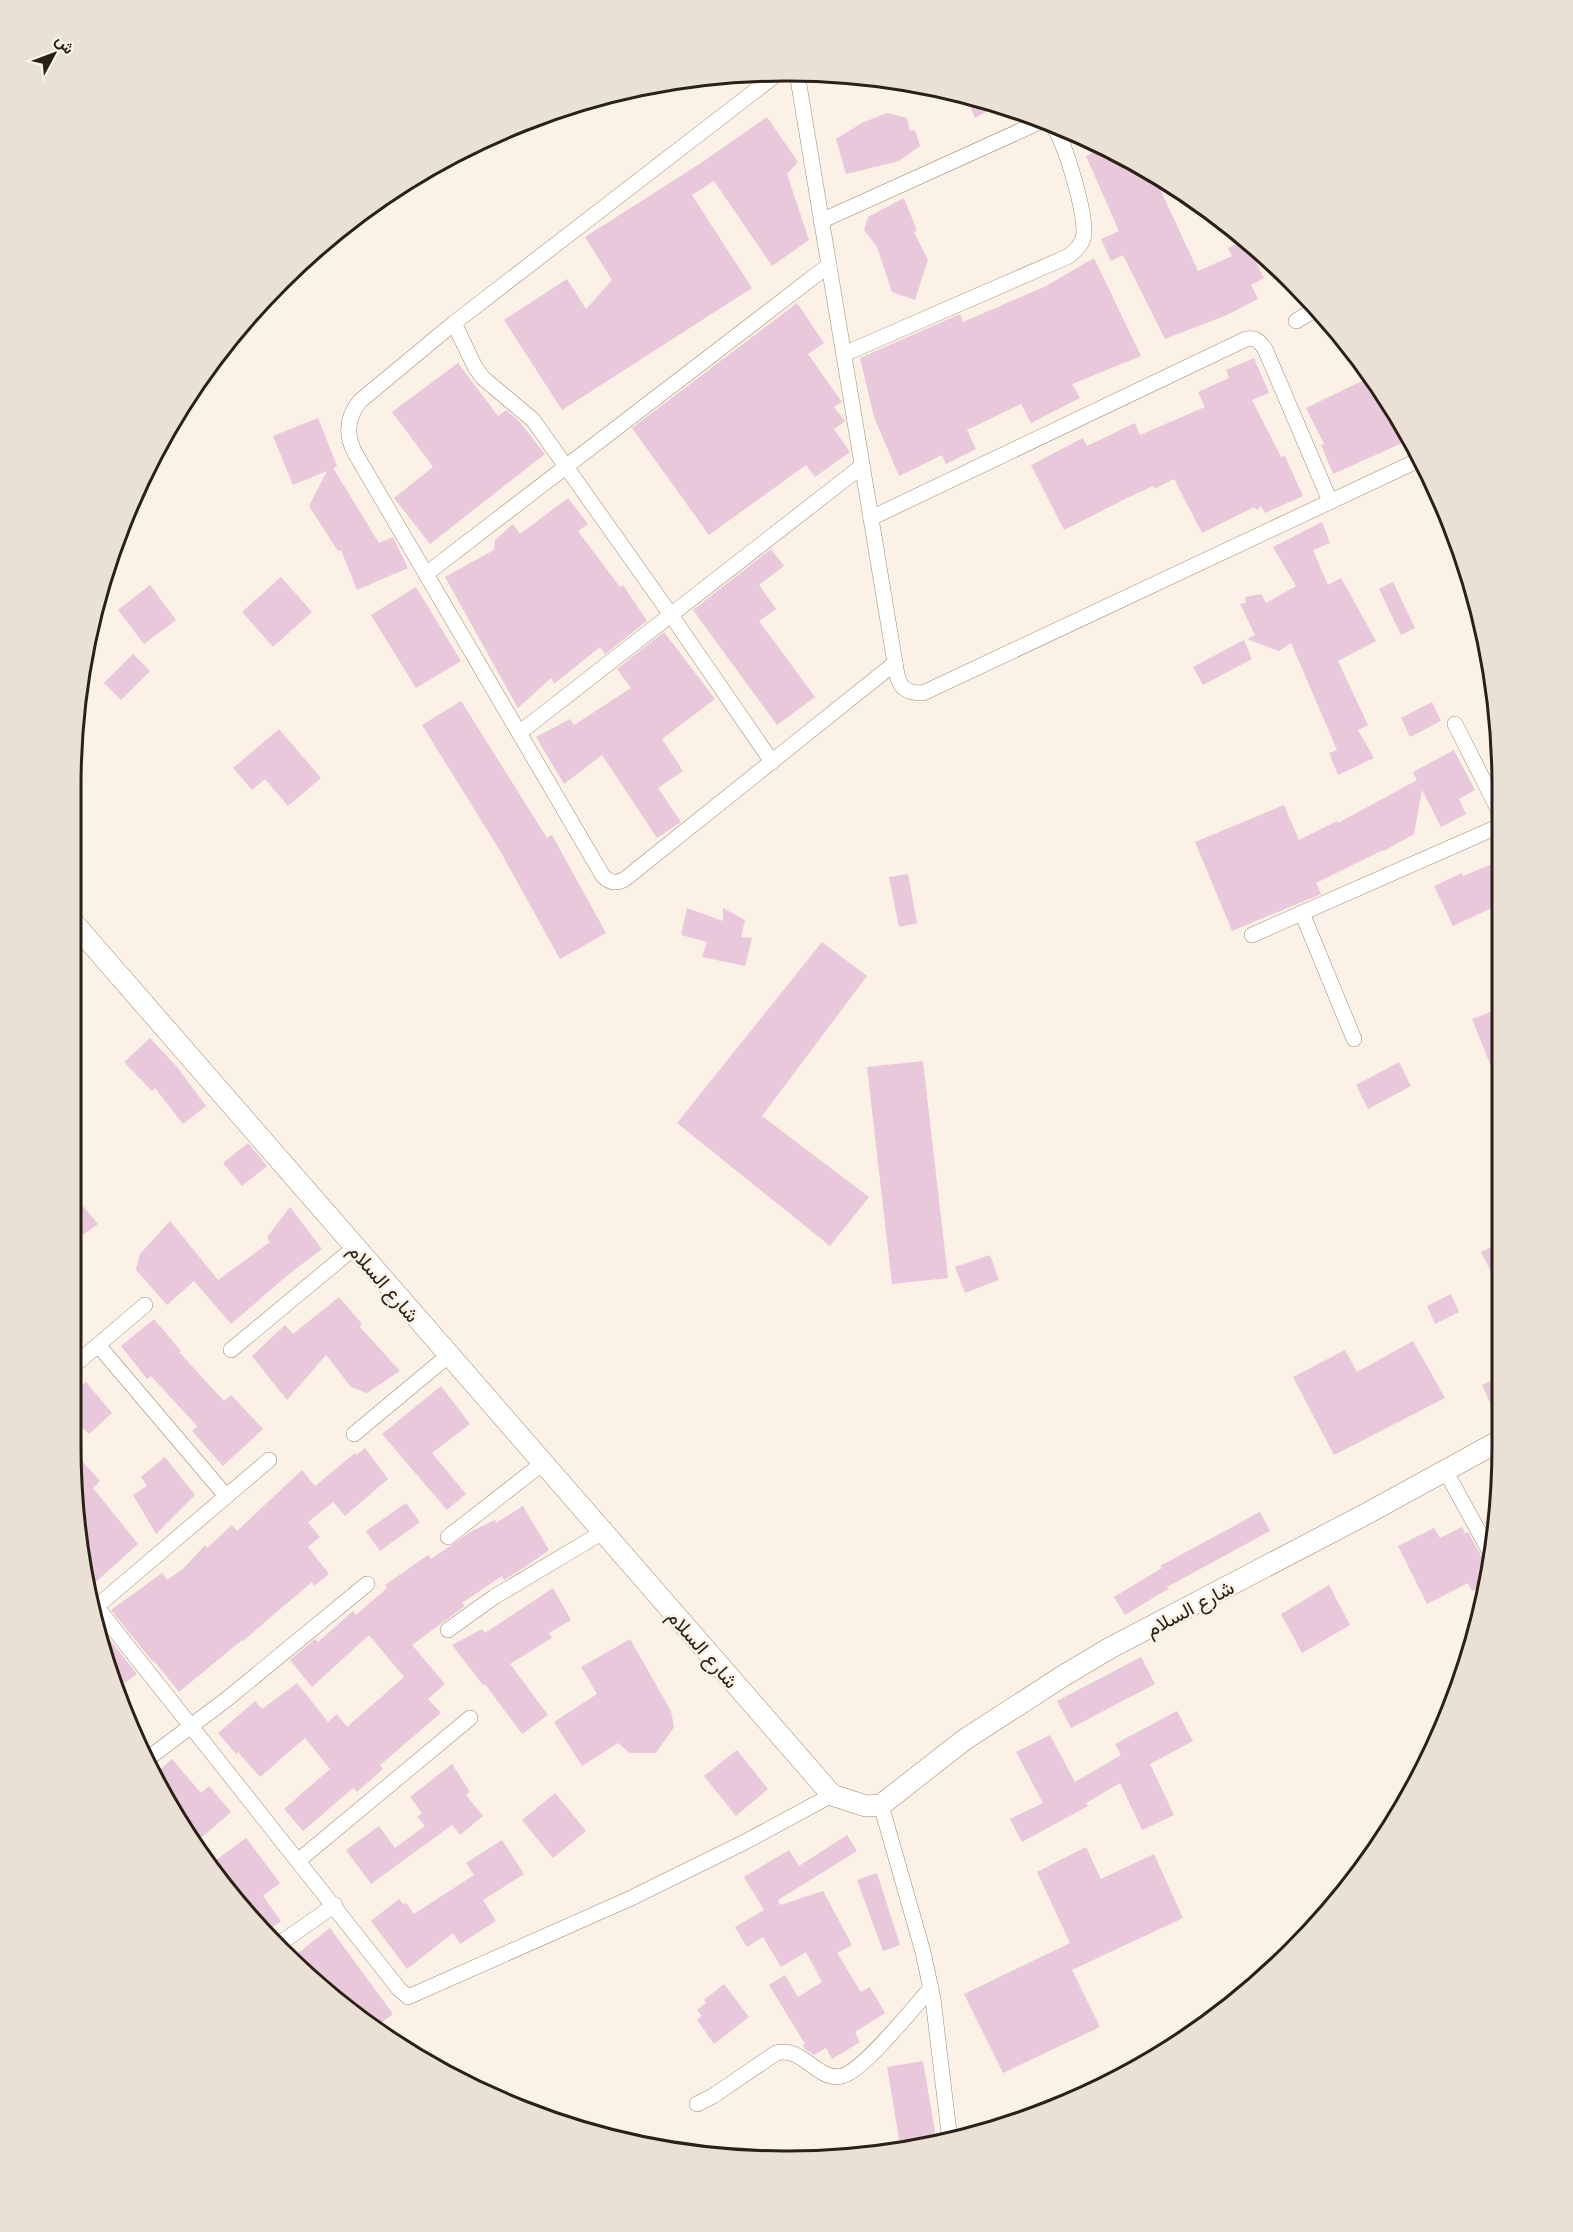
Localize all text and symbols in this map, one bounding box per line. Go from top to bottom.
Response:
north arrow [24,24,84,84]
text: ش [51,30,80,58]
street label: شارع السلام [342,1237,427,1329]
street label: شارع السلام [1140,1572,1239,1643]
street label: شارع السلام [661,1603,746,1695]

